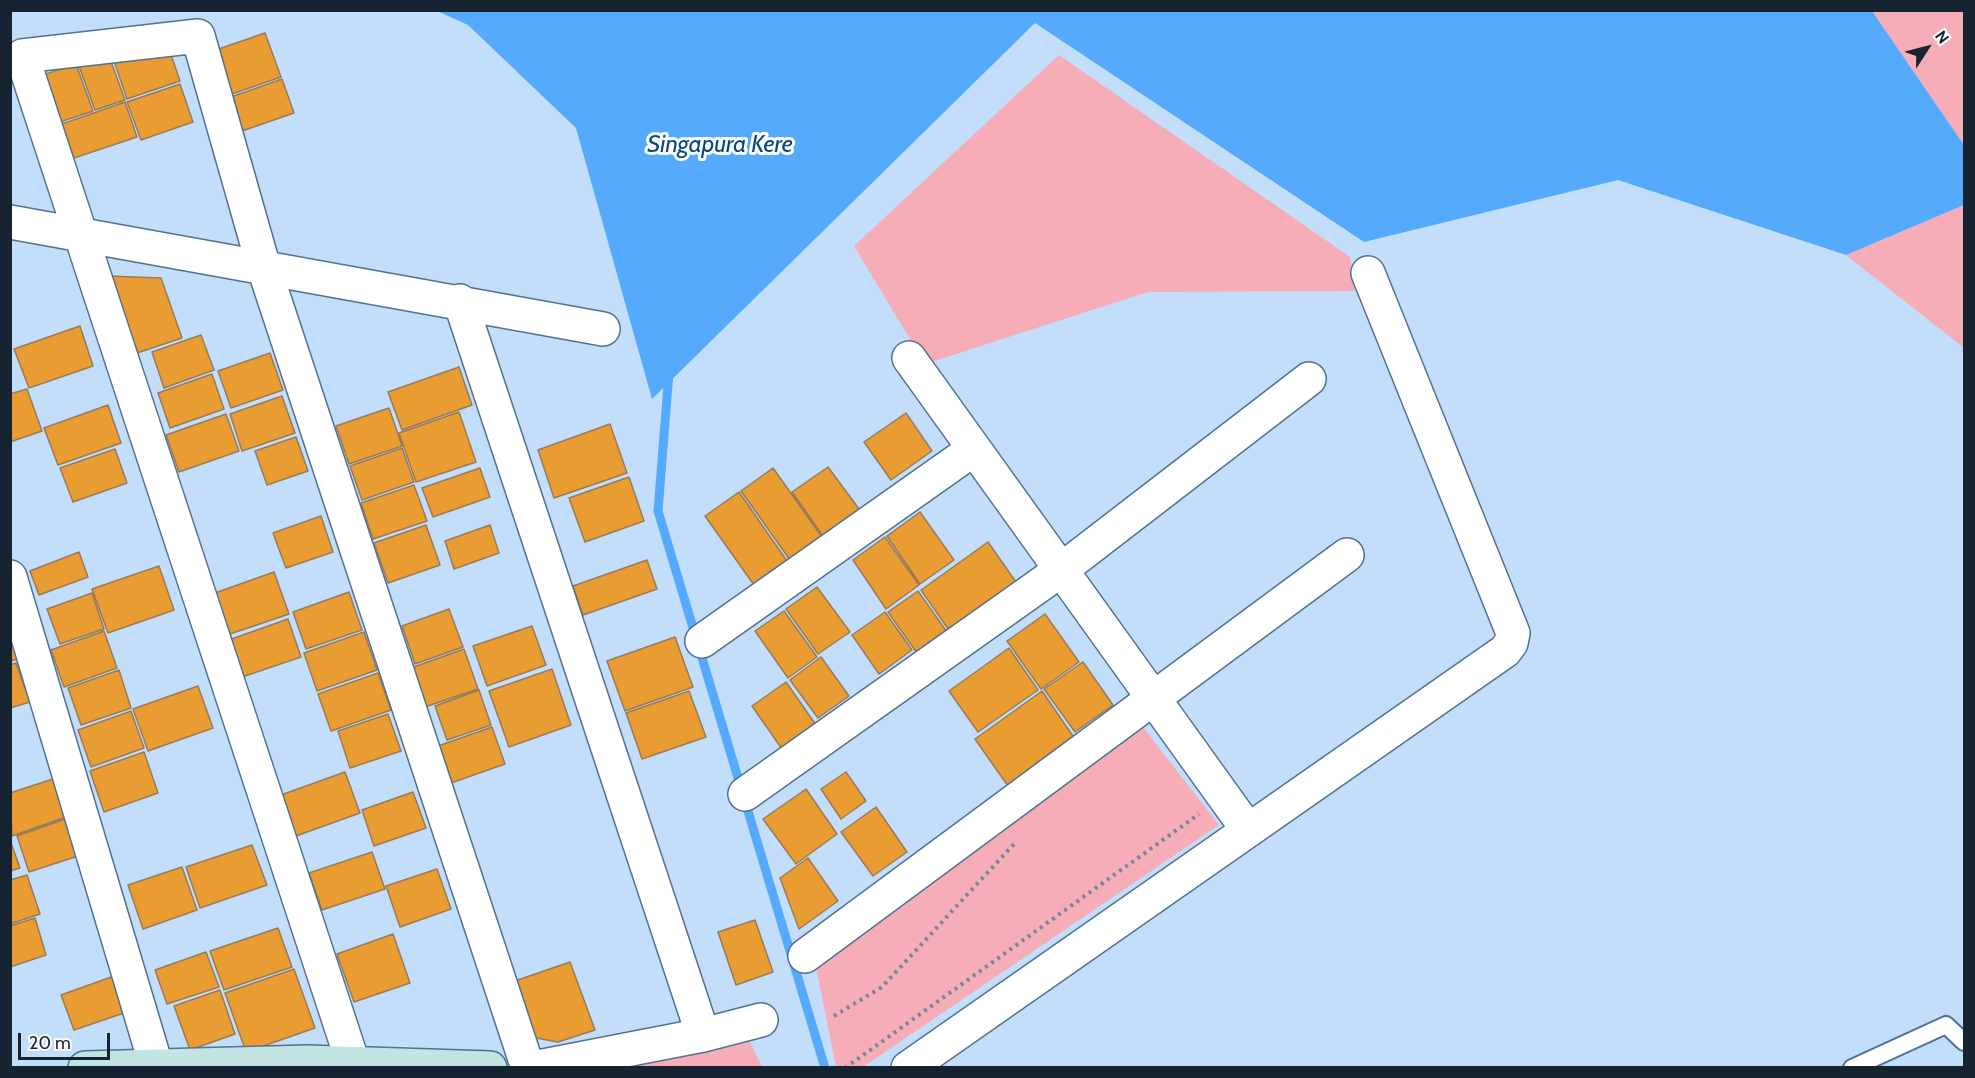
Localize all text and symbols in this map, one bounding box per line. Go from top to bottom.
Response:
north arrow [1897,18,1957,78]
text: N [1931,27,1953,47]
water label: Singapura Kere [647,131,793,159]
scale bar [21,1021,112,1059]
text: 20 m [29,1032,71,1054]

